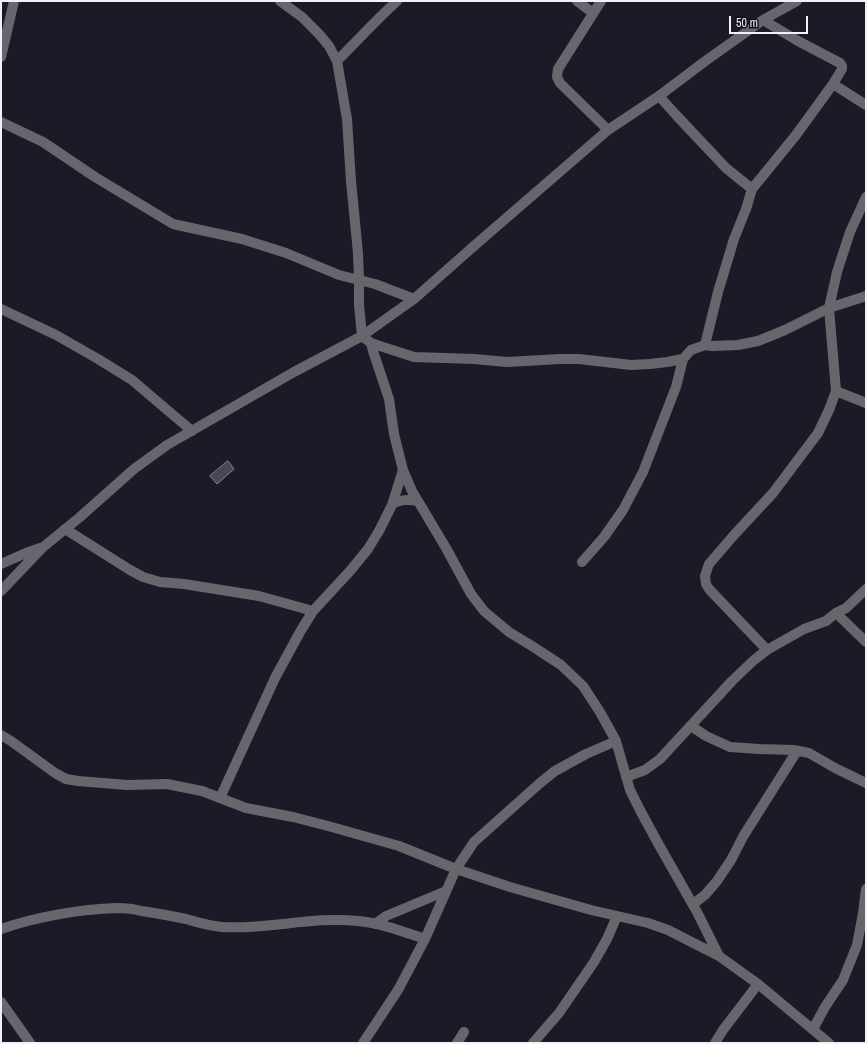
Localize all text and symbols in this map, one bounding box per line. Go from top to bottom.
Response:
scale bar [731,8,810,34]
text: 50 m [736,15,758,31]

